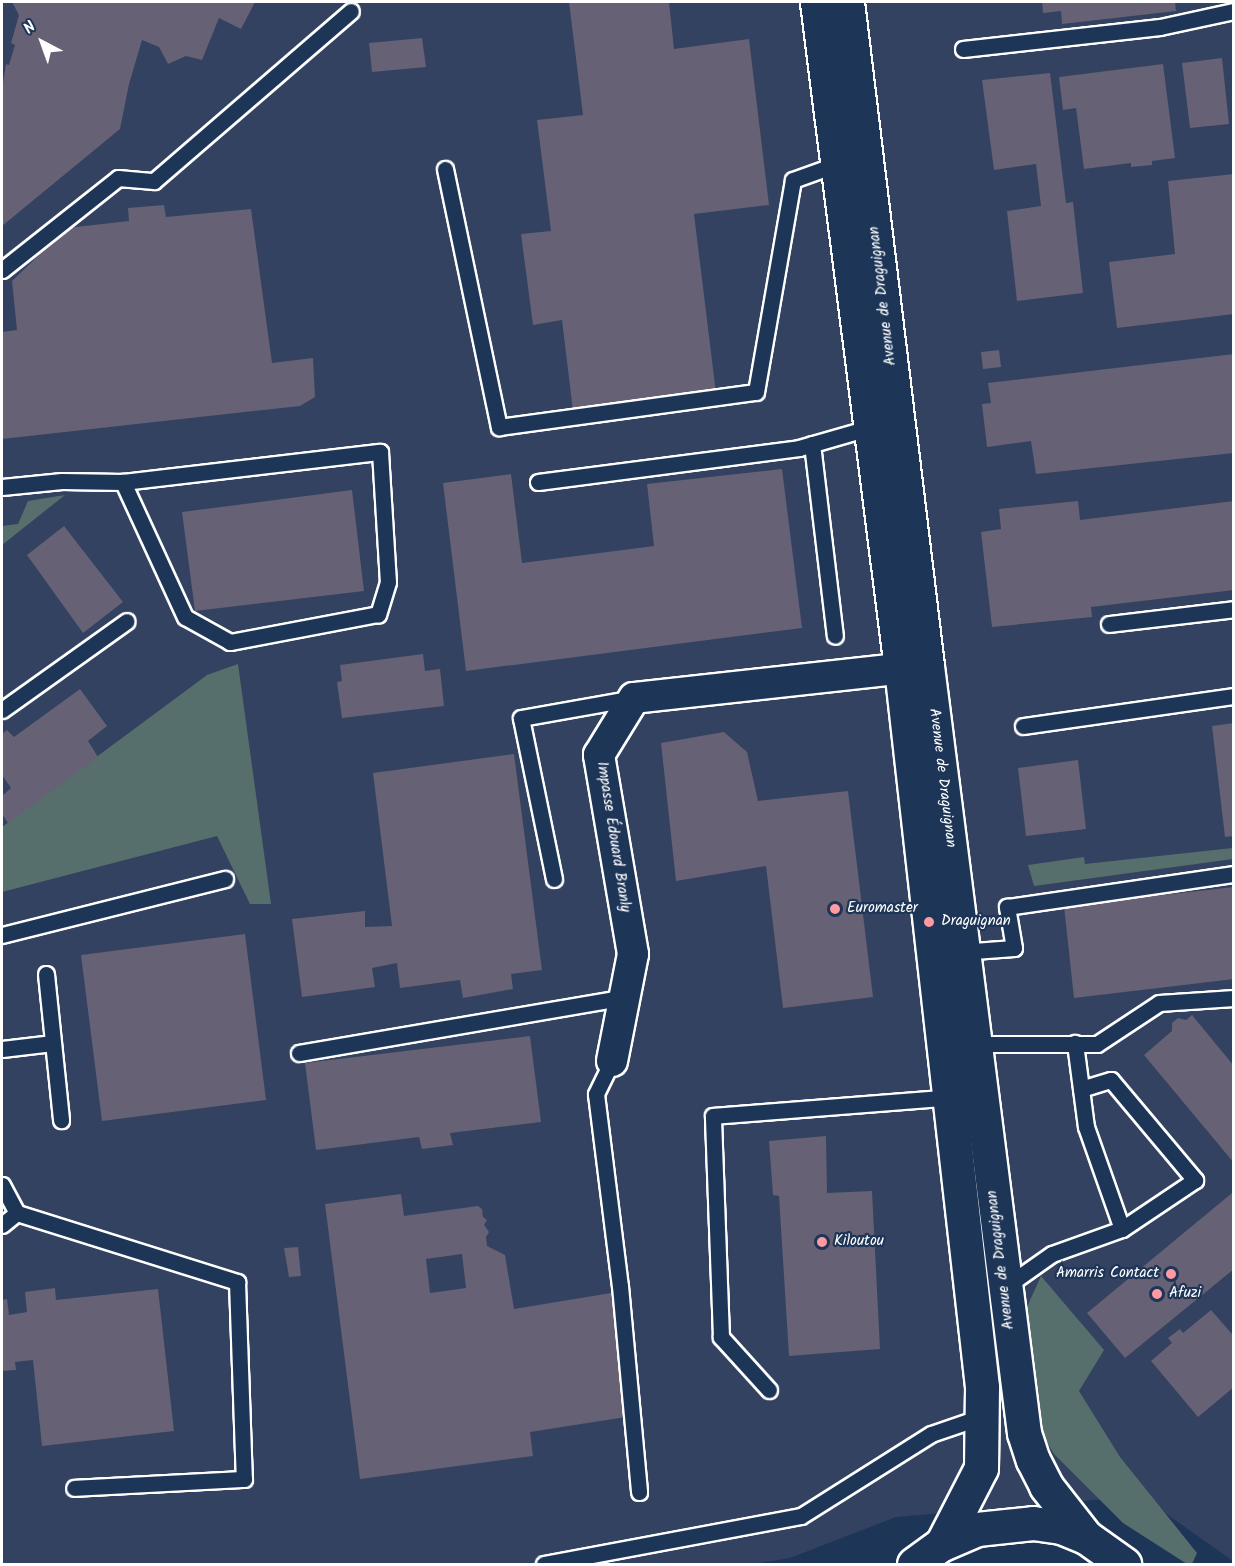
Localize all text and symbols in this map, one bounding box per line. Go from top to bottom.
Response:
north arrow [12,12,72,72]
text: N [18,15,42,41]
street label: Avenue de Draguignan [866,225,900,367]
street label: Avenue de Draguignan [925,707,959,849]
street label: Impasse Édouard Branly [592,760,634,914]
place label: Euromaster [847,900,918,918]
marker: Euromaster [828,902,842,916]
place label: Draguignan [941,913,1011,931]
marker: Draguignan [922,915,936,929]
street label: Avenue de Draguignan [984,1189,1018,1331]
place label: Kiloutou [834,1233,884,1251]
marker: Kiloutou [815,1235,829,1249]
place label: Amarris Contact [1056,1265,1159,1283]
marker: Amarris Contact [1164,1267,1178,1281]
place label: Afuzi [1169,1285,1201,1303]
marker: Afuzi [1150,1287,1164,1301]

